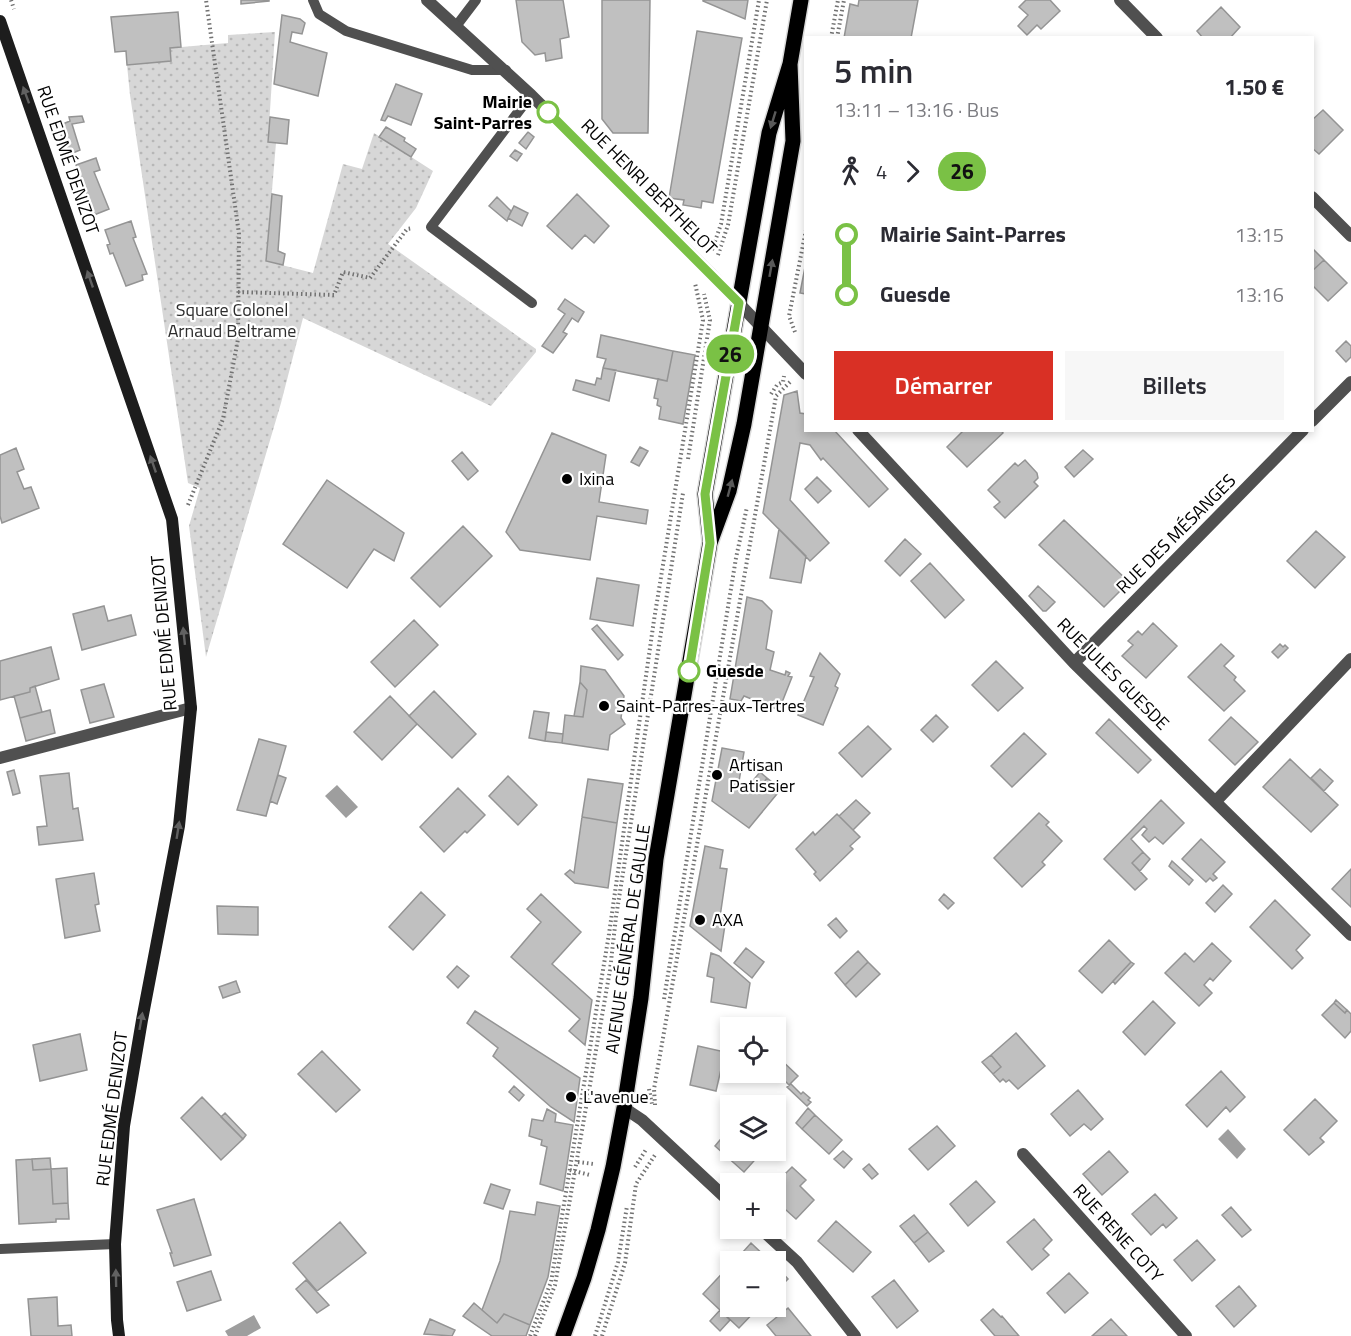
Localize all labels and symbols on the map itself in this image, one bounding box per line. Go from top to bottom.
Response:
street label: RUE EDMÉ DENIZOT [30,82,107,238]
one-way arrow [21,86,31,104]
place label: Mairie Saint-Parres [434,88,532,136]
marker: Mairie Saint-Parres [537,101,559,123]
one-way arrow [768,111,777,129]
street label: RUE HENRI BERTHELOT [575,112,724,261]
one-way arrow [767,258,776,277]
one-way arrow [84,270,94,288]
park label: Square Colonel Arnaud Beltrame [168,296,296,344]
line badge: 26 [703,334,757,374]
one-way arrow [147,455,157,473]
place label: Ixina [579,465,614,492]
street label: RUE DES MÉSANGES [1110,468,1242,600]
marker: Ixina [560,472,574,486]
one-way arrow [725,479,735,497]
street label: RUE EDMÉ DENIZOT [143,554,184,712]
street label: RUE JULES GUESDE [1051,611,1176,736]
one-way arrow [179,626,189,645]
place label: Guesde [706,657,764,684]
marker: Guesde [678,660,700,682]
place label: Saint-Parres-aux-Tertres [616,692,805,719]
marker: Saint-Parres-aux-Tertres [597,699,611,713]
place label: Artisan Patissier [729,751,795,799]
marker: Artisan Patissier [710,768,724,782]
one-way arrow [174,820,183,839]
street label: AVENUE GÉNÉRAL DE GAULLE [598,822,657,1056]
place label: AXA [712,906,744,933]
marker: AXA [693,913,707,927]
one-way arrow [137,1012,146,1031]
street label: RUE EDMÉ DENIZOT [89,1029,134,1188]
place label: L'avenue [583,1083,649,1110]
marker: L'avenue [564,1090,578,1104]
street label: RUE RENE COTY [1067,1178,1170,1288]
one-way arrow [111,1268,121,1287]

